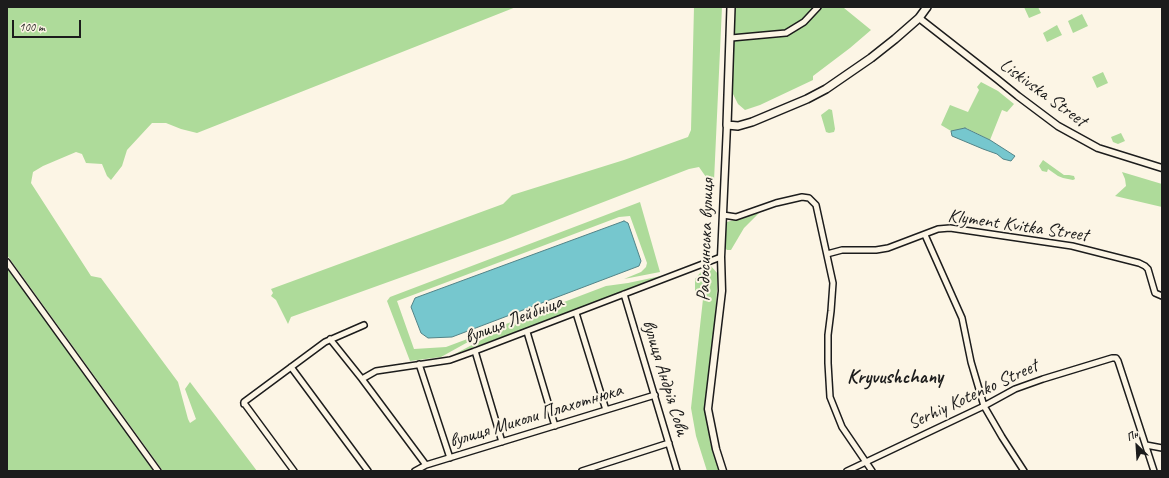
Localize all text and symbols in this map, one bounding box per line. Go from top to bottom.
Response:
scale bar [14,12,83,38]
text: 100 m [19,19,45,35]
street label: Liskivska Street [995,54,1091,132]
street label: Радосинська вулиця [692,178,720,302]
street label: Klyment Kvitka Street [946,205,1090,247]
street label: вулиця Лейбніца [462,291,566,349]
street label: вулиця Андрія Сови [637,317,693,439]
street label: Serhiy Kotenko Street [904,355,1042,435]
district label: Kryvushchany [847,366,943,390]
street label: вулиця Миколи Плахотнюка [447,379,625,453]
north arrow [1117,426,1157,466]
text: Пн [1124,426,1140,444]

